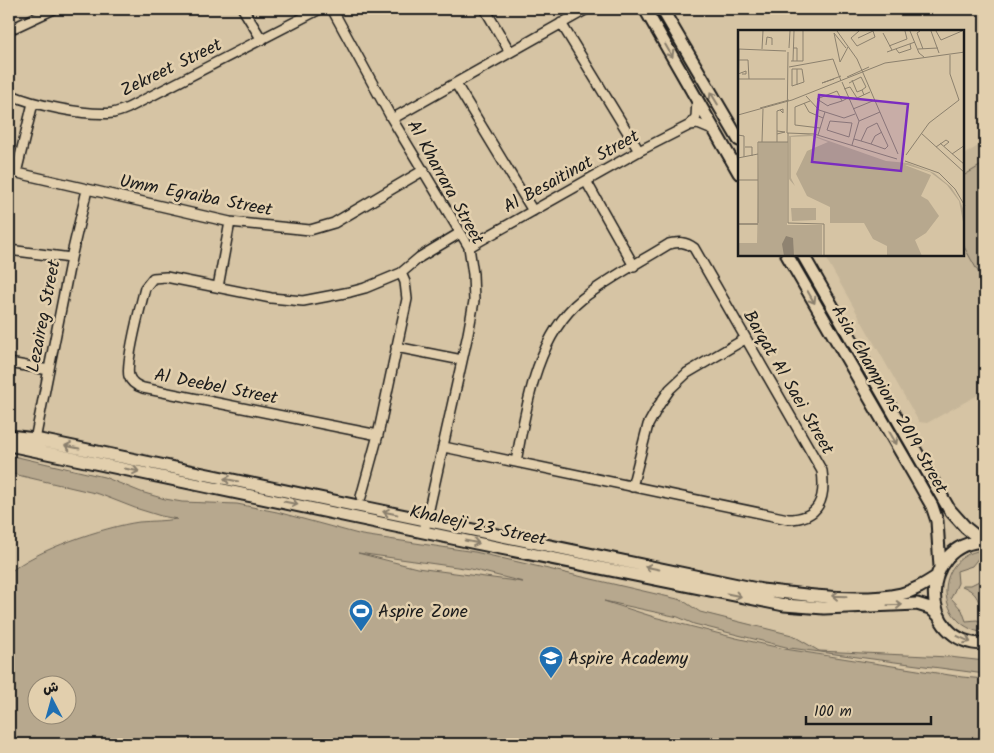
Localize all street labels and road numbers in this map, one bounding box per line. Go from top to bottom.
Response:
street label: Zekreet Street [116,31,228,105]
street label: Al Kharrara Street [398,115,492,251]
street label: Al Besaitinat Street [498,122,646,222]
street label: Umm Egraiba Street [117,167,276,226]
street label: Lezaireg Street [19,257,70,375]
street label: Asia Champions 2019 Street [823,300,955,501]
street label: Barqat Al Saei Street [734,305,841,461]
street label: Al Deebel Street [151,361,281,414]
street label: Khaleeji 23 Street [407,498,550,555]

